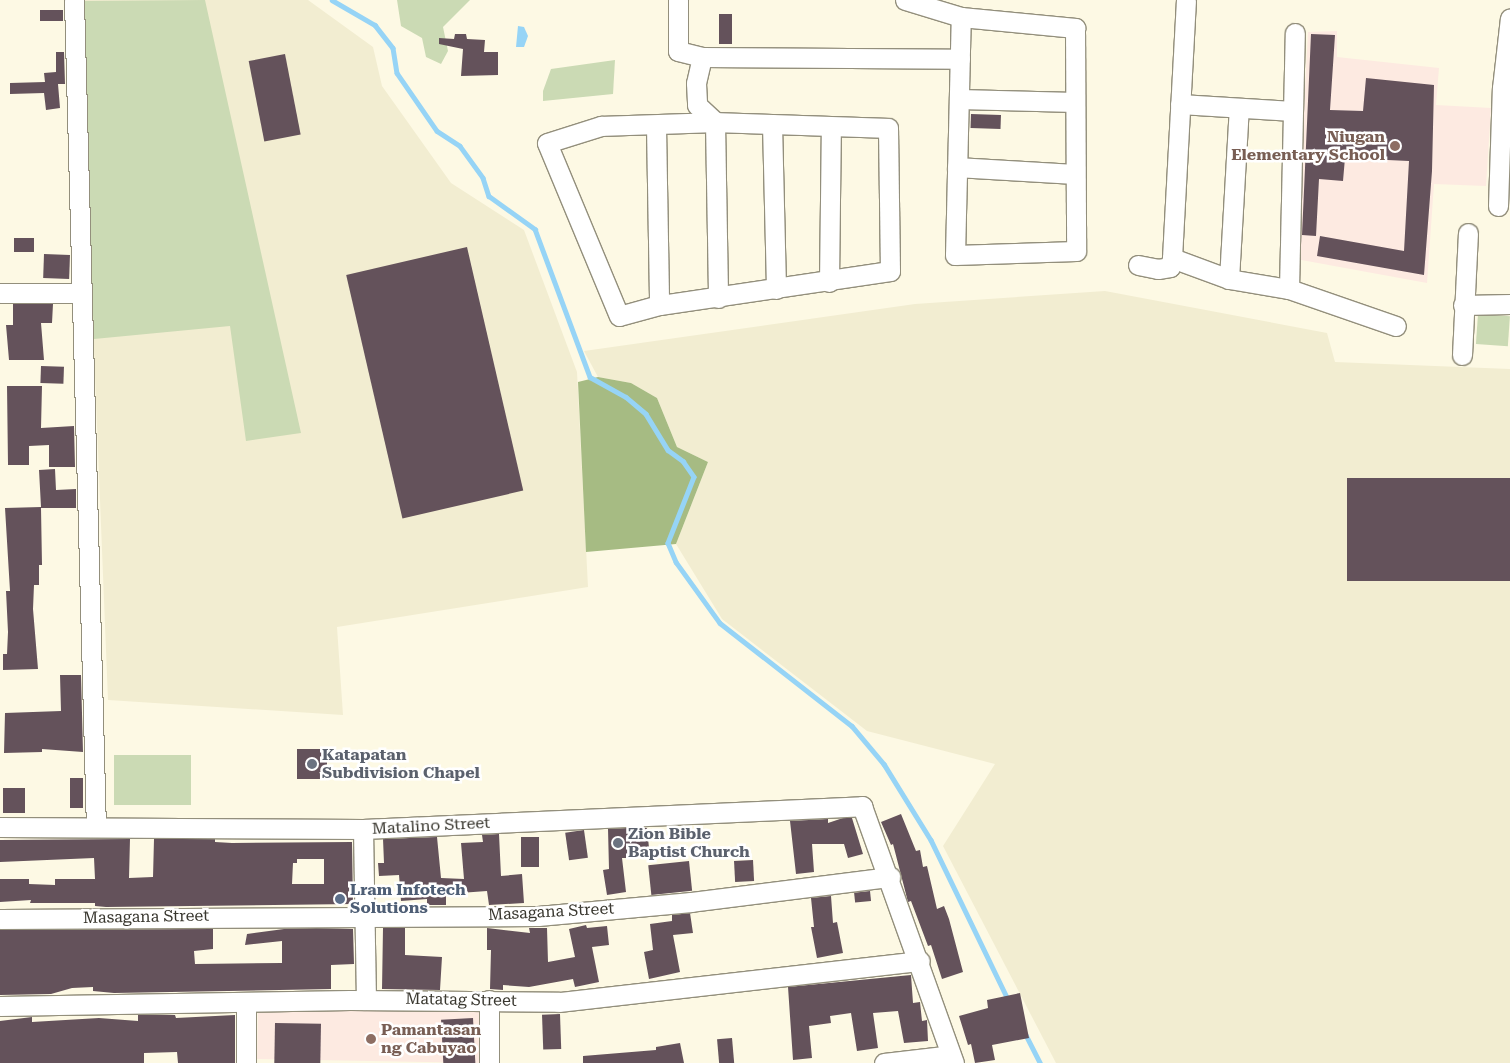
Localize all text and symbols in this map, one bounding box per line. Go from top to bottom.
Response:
place label: Niugan Elementary School [1231,127,1385,165]
marker: Niugan Elementary School [1389,140,1401,152]
place label: Katapatan Subdivision Chapel [322,745,480,783]
marker: Katapatan Subdivision Chapel [306,758,318,770]
street label: Matalino Street [371,813,491,839]
place label: Zion Bible Baptist Church [628,824,750,862]
marker: Zion Bible Baptist Church [612,837,624,849]
place label: Lram Infotech Solutions [350,880,466,918]
marker: Lram Infotech Solutions [334,893,346,905]
street label: Masagana Street [487,899,615,925]
street label: Masagana Street [83,906,209,928]
street label: Matatag Street [405,989,517,1011]
place label: Pamantasan ng Cabuyao [381,1020,481,1058]
marker: Pamantasan ng Cabuyao [365,1033,377,1045]

